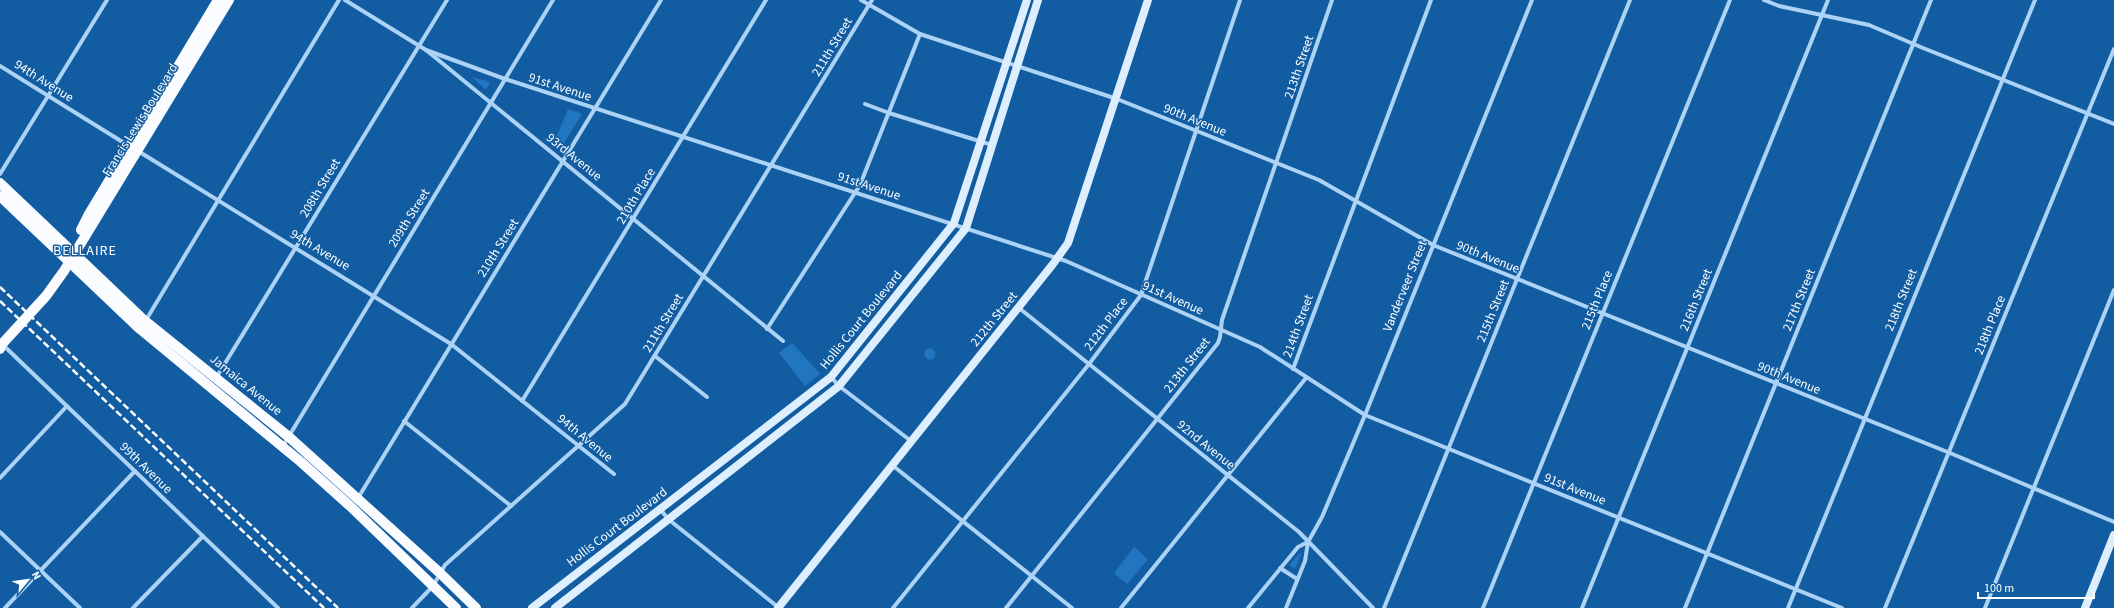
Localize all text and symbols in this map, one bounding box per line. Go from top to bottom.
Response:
street label: 211th Street [807,14,857,80]
street label: 213th Street [1280,32,1318,101]
street label: 94th Avenue [11,56,77,106]
street label: Francis Lewis Boulevard [98,60,182,180]
street label: 91st Avenue [526,68,594,106]
street label: 90th Avenue [1161,99,1229,141]
street label: 93rd Avenue [542,129,606,185]
street label: 208th Street [295,155,345,221]
street label: 210th Place [612,164,660,228]
street label: 91st Avenue [835,167,903,205]
street label: 209th Street [384,185,434,251]
street label: 210th Street [473,215,523,281]
street label: 94th Avenue [287,225,353,275]
street label: 90th Avenue [1454,236,1522,278]
street label: Vanderveer Street [1378,237,1432,334]
district label: BELLAIRE [53,241,117,261]
street label: 216th Street [1675,265,1717,334]
street label: 217th Street [1778,265,1820,334]
street label: 218th Street [1880,265,1922,334]
street label: Hollis Court Boulevard [816,267,906,373]
street label: 215th Place [1577,268,1617,332]
street label: 215th Street [1472,276,1514,345]
street label: 91st Avenue [1140,277,1206,319]
street label: 212th Street [966,287,1022,350]
street label: 211th Street [638,290,688,356]
street label: 214th Street [1278,291,1318,360]
street label: 218th Place [1970,293,2010,357]
street label: 212th Place [1080,294,1132,354]
street label: 213th Street [1160,333,1215,397]
street label: Jamaica Avenue [206,350,286,420]
street label: 90th Avenue [1755,357,1823,399]
street label: 94th Avenue [553,410,617,466]
street label: 92nd Avenue [1173,416,1239,474]
street label: 99th Avenue [116,438,176,498]
street label: 91st Avenue [1541,468,1609,510]
street label: Hollis Court Boulevard [563,483,671,571]
north arrow [8,560,48,600]
text: N [28,569,45,582]
scale bar [1978,574,2094,600]
text: 100 m [1984,580,2014,597]

